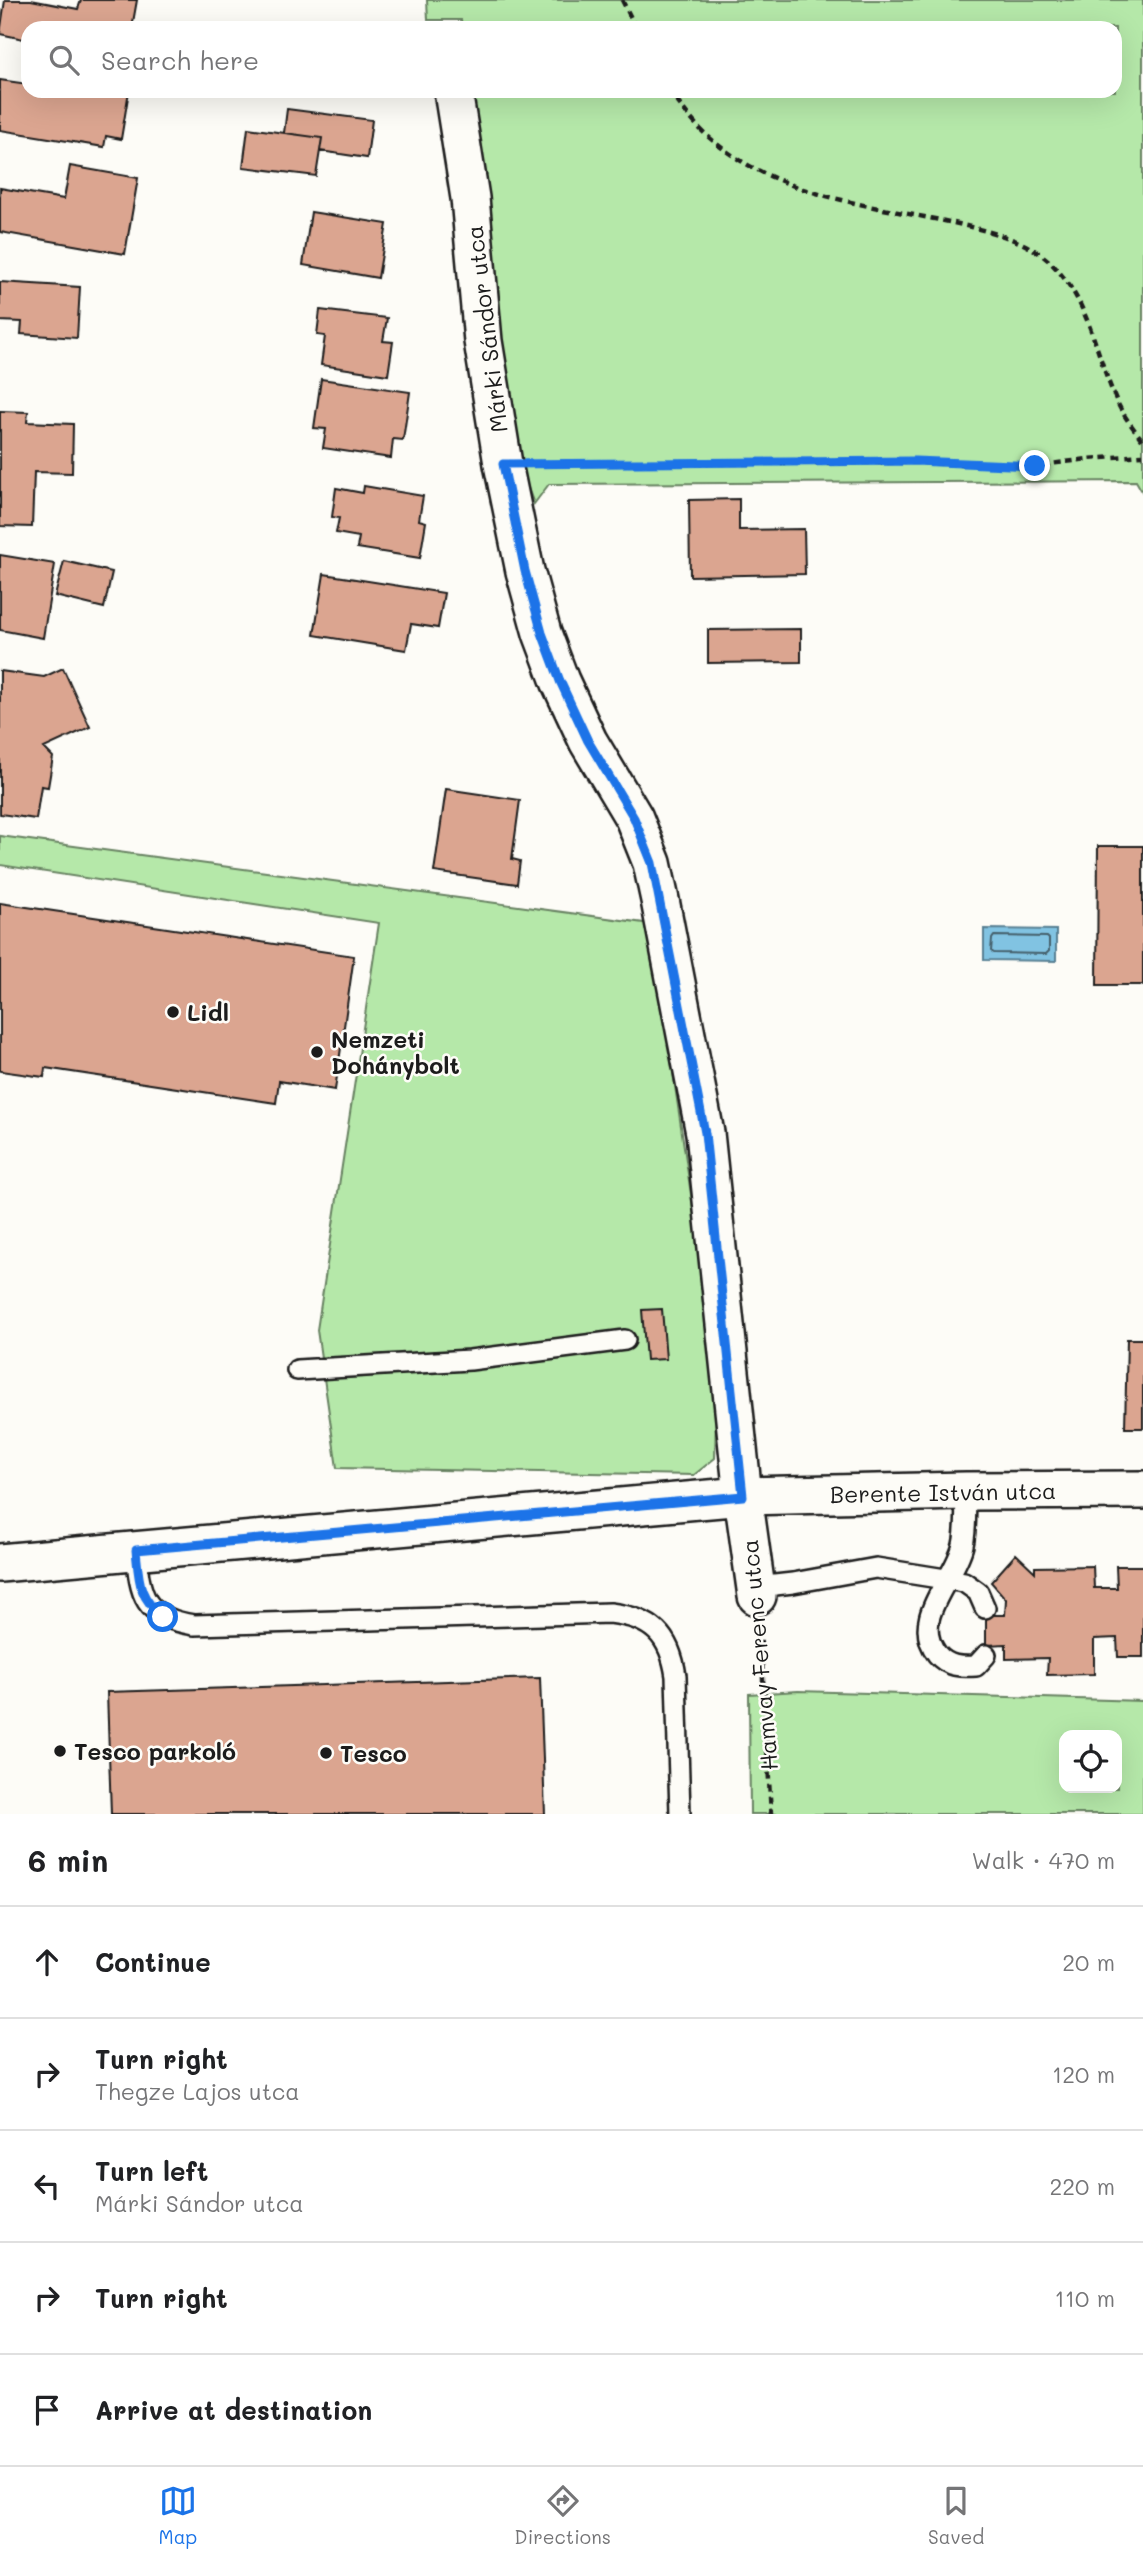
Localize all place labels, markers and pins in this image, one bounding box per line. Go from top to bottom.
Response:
place label: Lidl [187,997,229,1027]
marker: Lidl [165,1004,181,1020]
place label: Nemzeti Dohánybolt [331,1024,460,1080]
marker: Nemzeti Dohánybolt [309,1044,325,1060]
place label: Tesco parkoló [74,1736,236,1766]
place label: Tesco [340,1738,407,1768]
marker: Tesco parkoló [52,1743,68,1759]
marker: Tesco [318,1745,334,1761]

